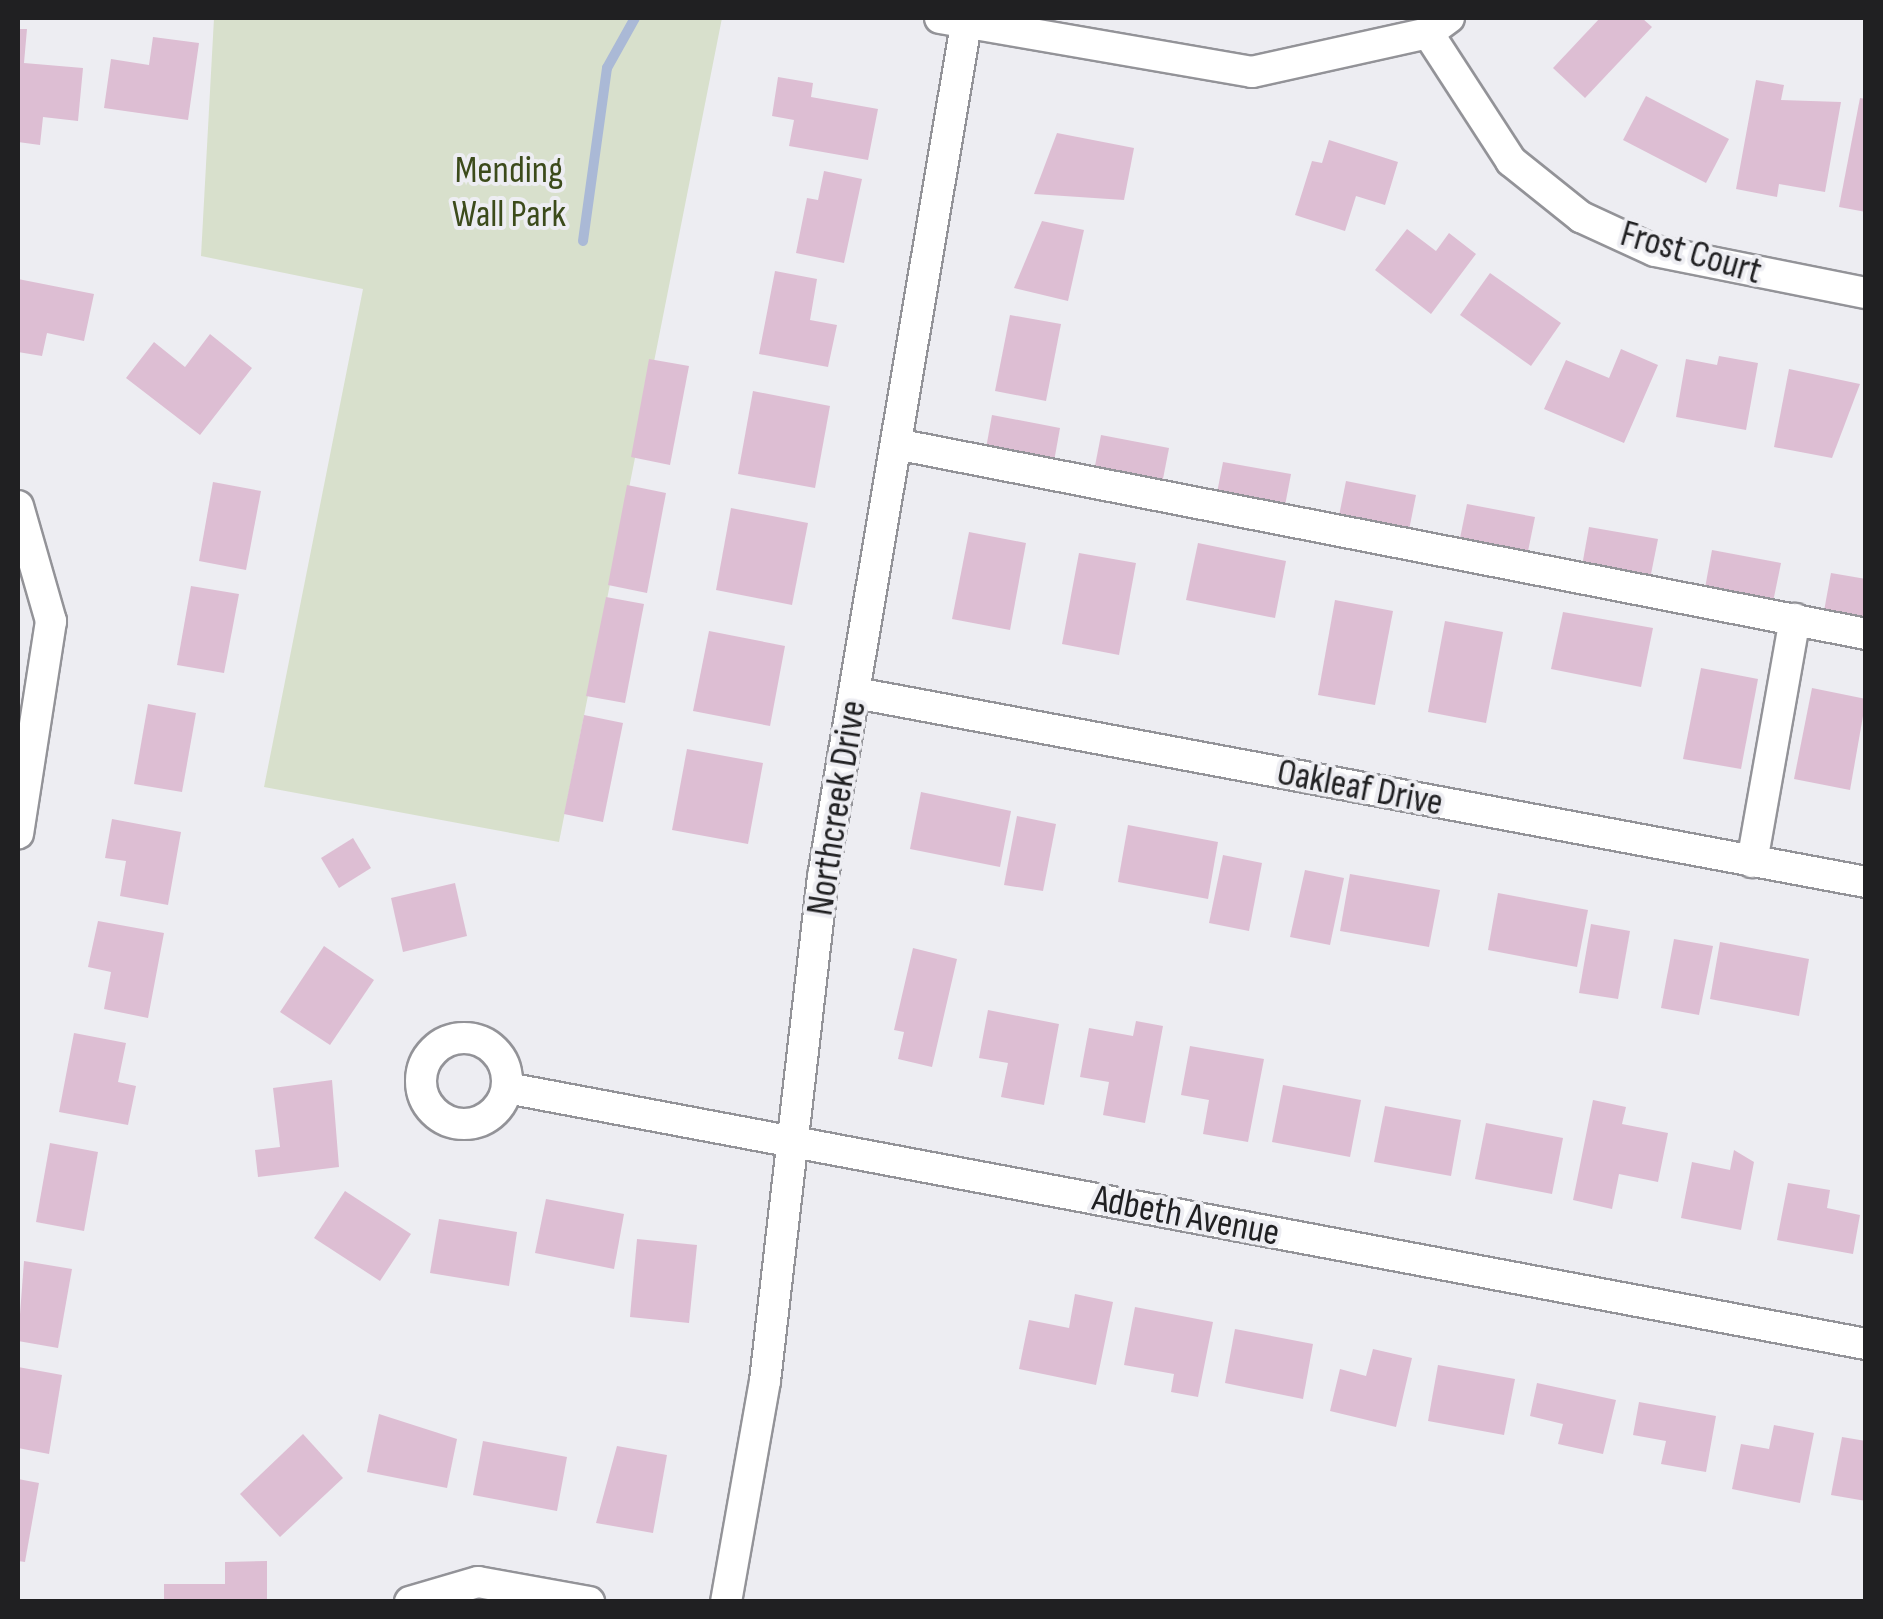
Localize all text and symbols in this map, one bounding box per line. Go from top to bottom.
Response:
park label: Mending Wall Park [452,148,566,238]
street label: Frost Court [1615,211,1767,295]
street label: Northcreek Drive [798,697,876,919]
street label: Oakleaf Drive [1273,750,1447,826]
street label: Adbeth Avenue [1089,1176,1283,1256]

